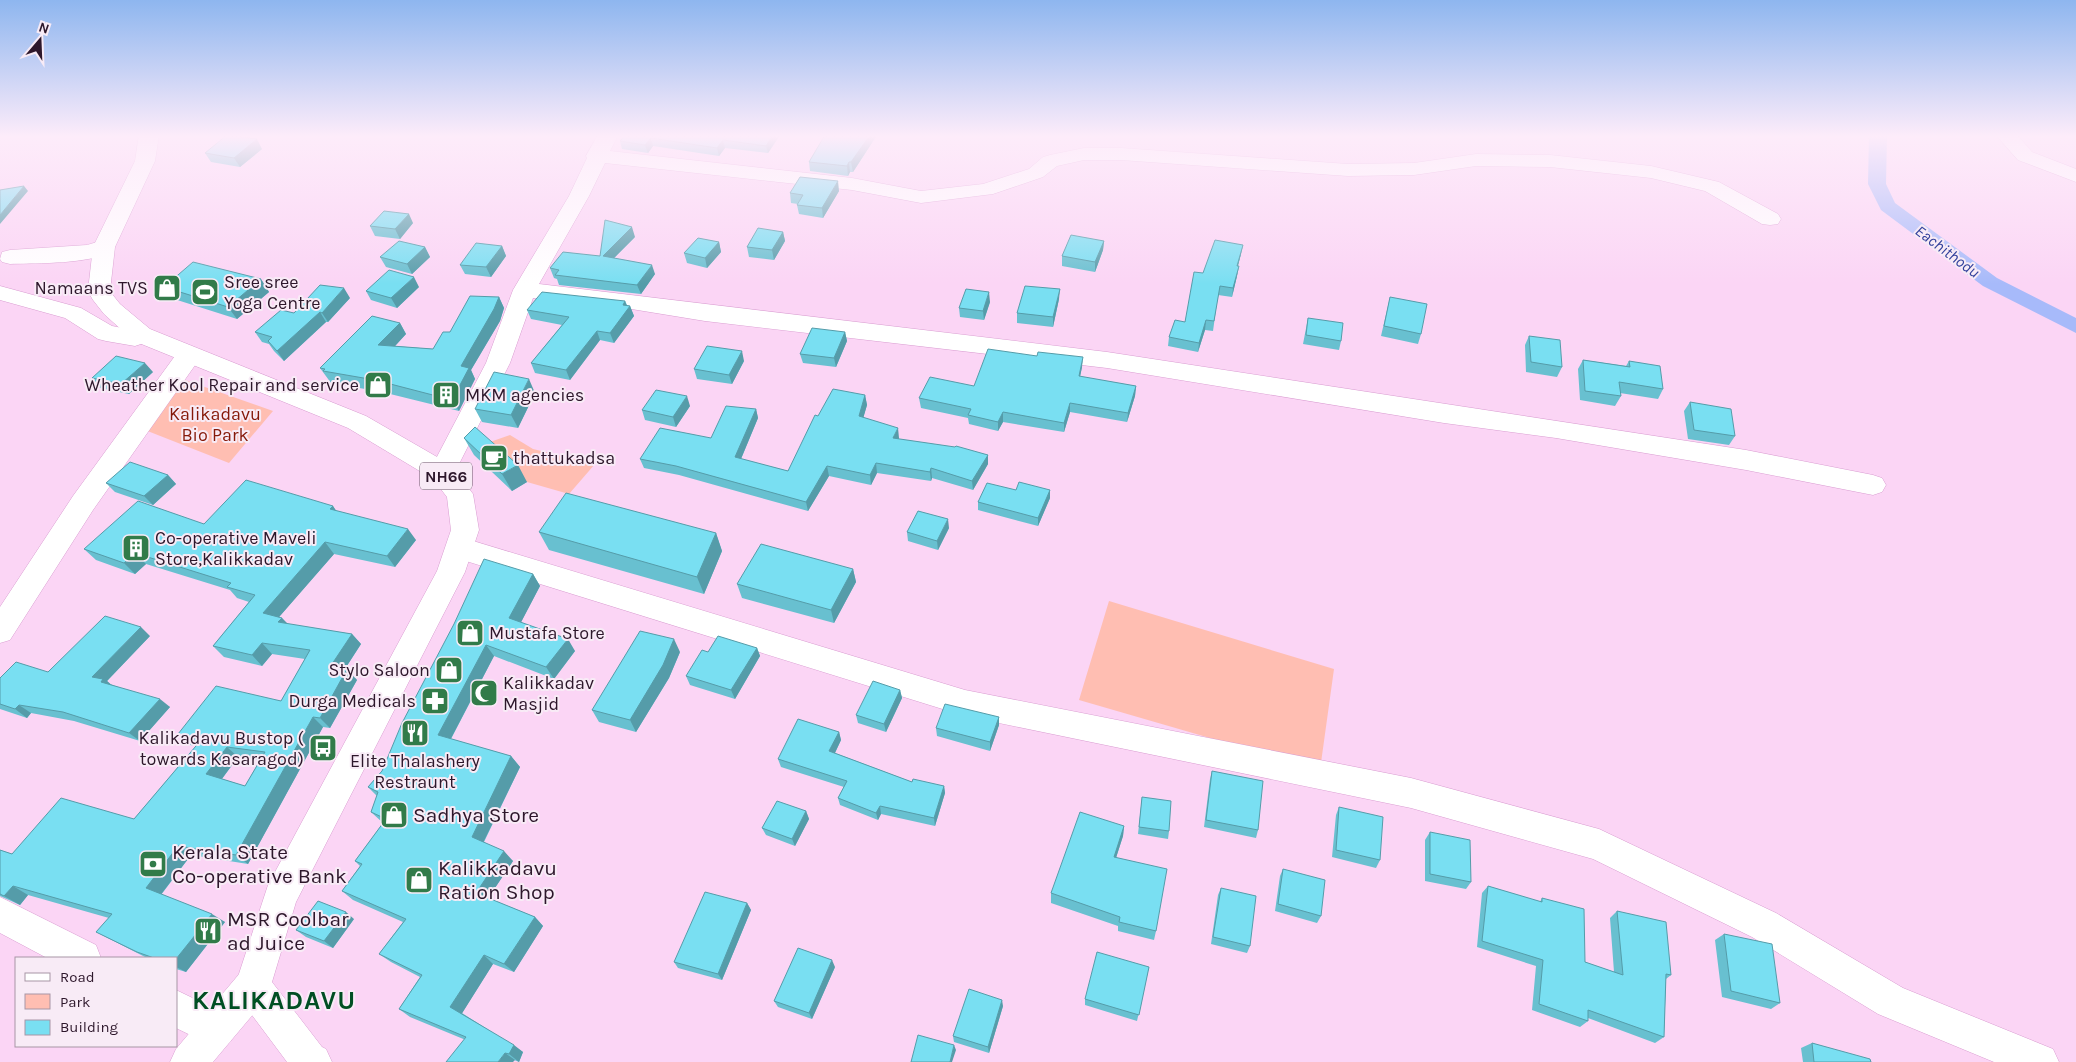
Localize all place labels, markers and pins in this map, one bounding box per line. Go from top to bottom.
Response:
place label: Sree sree Yoga Centre [224,271,321,314]
shop icon: Namaans TVS [152,273,182,303]
place label: Namaans TVS [35,277,148,299]
sports icon: Sree sree Yoga Centre [190,277,220,307]
shop icon: Wheather Kool Repair and service [363,370,393,400]
place label: Wheather Kool Repair and service [85,374,359,396]
building icon: MKM agencies [431,380,461,410]
place label: MKM agencies [465,384,584,406]
cafe icon: thattukadsa [479,443,509,473]
place label: thattukadsa [513,447,615,469]
place label: Co-operative Maveli Store,Kalikkadav [155,527,317,570]
building icon: Co-operative Maveli Store,Kalikkadav [121,533,151,563]
shop icon: Mustafa Store [455,618,485,648]
place label: Mustafa Store [489,622,605,644]
shop icon: Stylo Saloon [434,655,464,685]
place label: Stylo Saloon [328,659,430,681]
place label: Kalikkadav Masjid [503,672,594,715]
mosque icon: Kalikkadav Masjid [469,678,499,708]
pharmacy icon: Durga Medicals [420,686,450,716]
place label: Durga Medicals [288,690,416,712]
restaurant icon: Elite Thalashery Restraunt [400,718,430,748]
place label: Kalikadavu Bustop ( towards Kasaragod) [139,727,304,770]
bus stop icon: Kalikadavu Bustop ( towards Kasaragod) [308,733,338,763]
place label: Elite Thalashery Restraunt [350,750,481,793]
shop icon: Sadhya Store [379,800,409,830]
place label: Sadhya Store [413,803,539,827]
place label: Kerala State Co-operative Bank [172,840,347,888]
bank icon: Kerala State Co-operative Bank [138,849,168,879]
place label: Kalikkadavu Ration Shop [438,856,557,904]
shop icon: Kalikkadavu Ration Shop [404,865,434,895]
place label: MSR Coolbar ad Juice [227,907,349,955]
restaurant icon: MSR Coolbar ad Juice [193,916,223,946]

